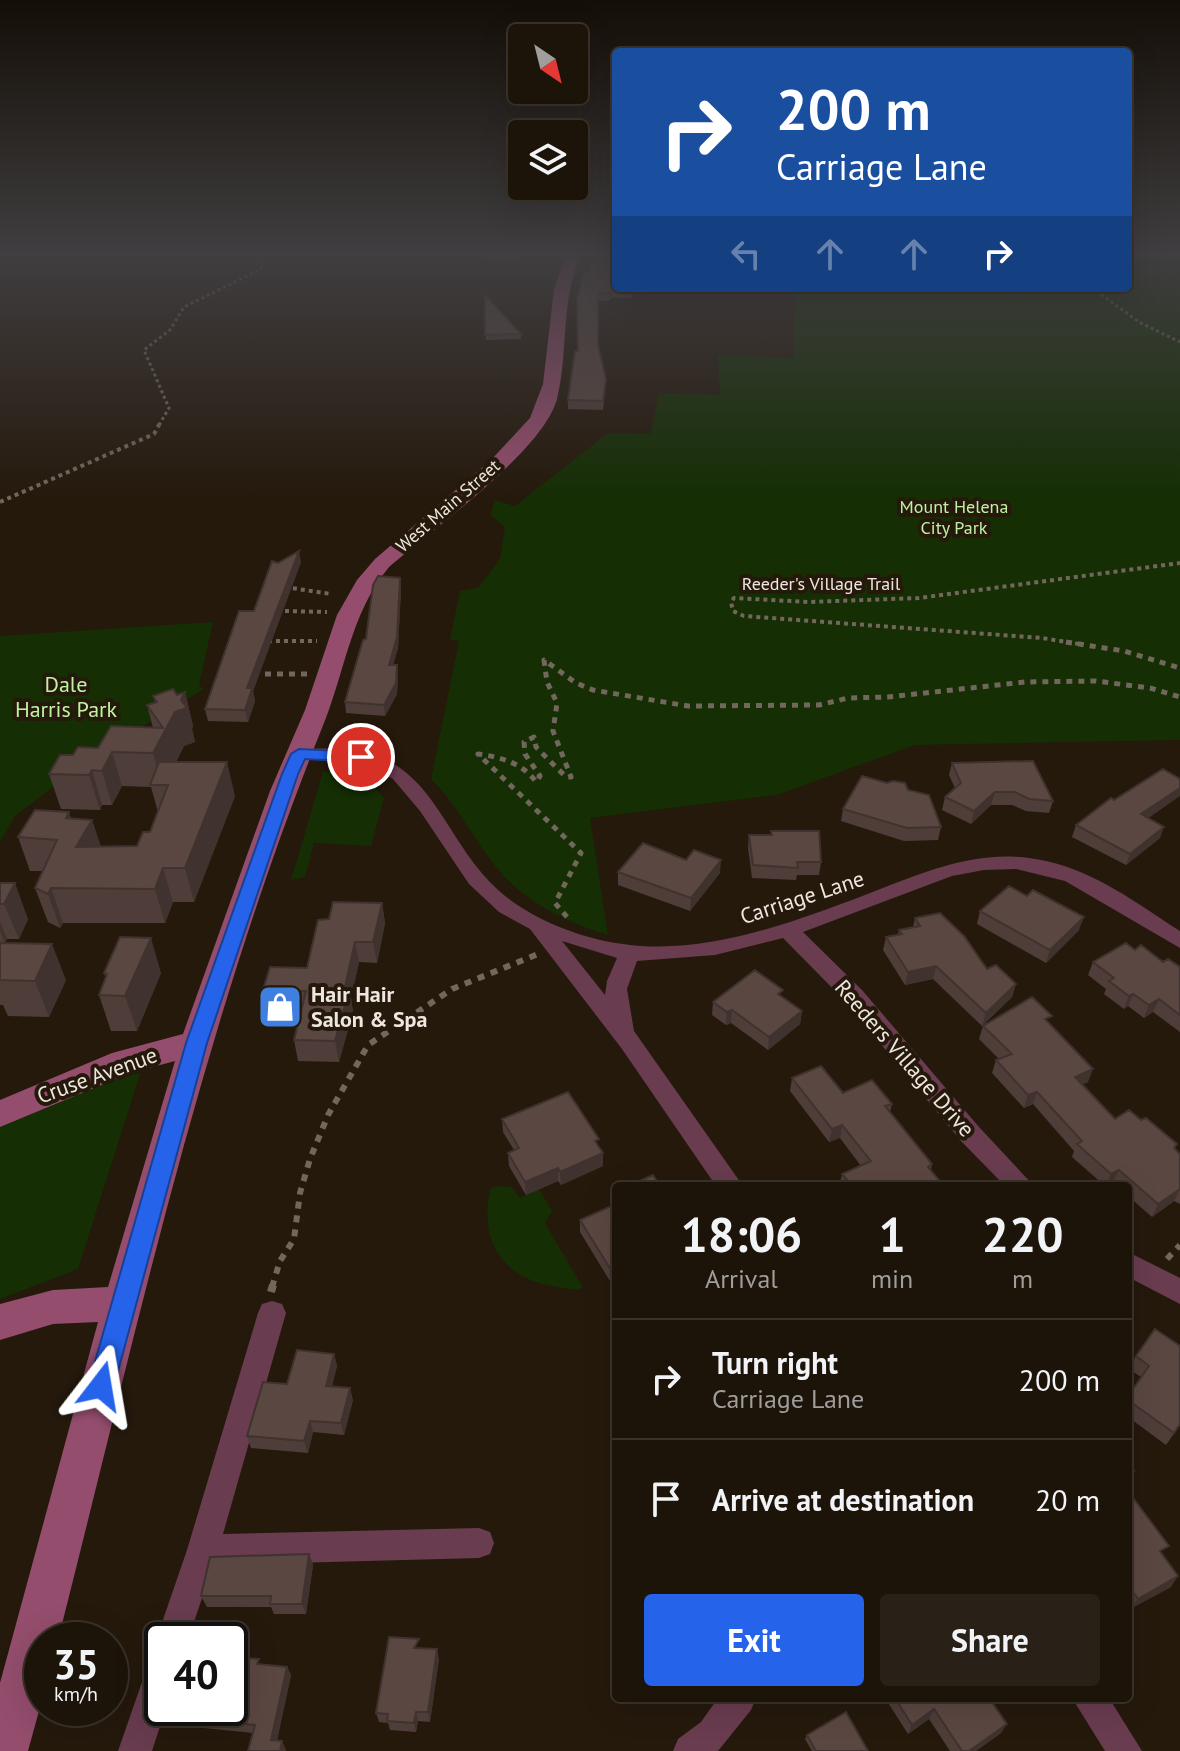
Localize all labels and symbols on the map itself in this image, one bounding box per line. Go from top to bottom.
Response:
north arrow [508,24,588,104]
street label: West Main Street [391,454,504,557]
park label: Mount Helena City Park [900,495,1008,539]
street label: Reeder's Village Trail [742,572,901,595]
park label: Dale Harris Park [15,670,118,723]
pin [327,723,395,791]
street label: Carriage Lane [736,864,868,930]
street label: Reeders Village Drive [829,974,981,1142]
place label: Hair Hair Salon & Spa [311,980,427,1033]
shop icon: Hair Hair Salon & Spa [256,983,304,1031]
street label: Cruse Avenue [33,1040,161,1110]
position arrow [59,1344,143,1428]
speed limit sign: 40 [144,1622,248,1726]

